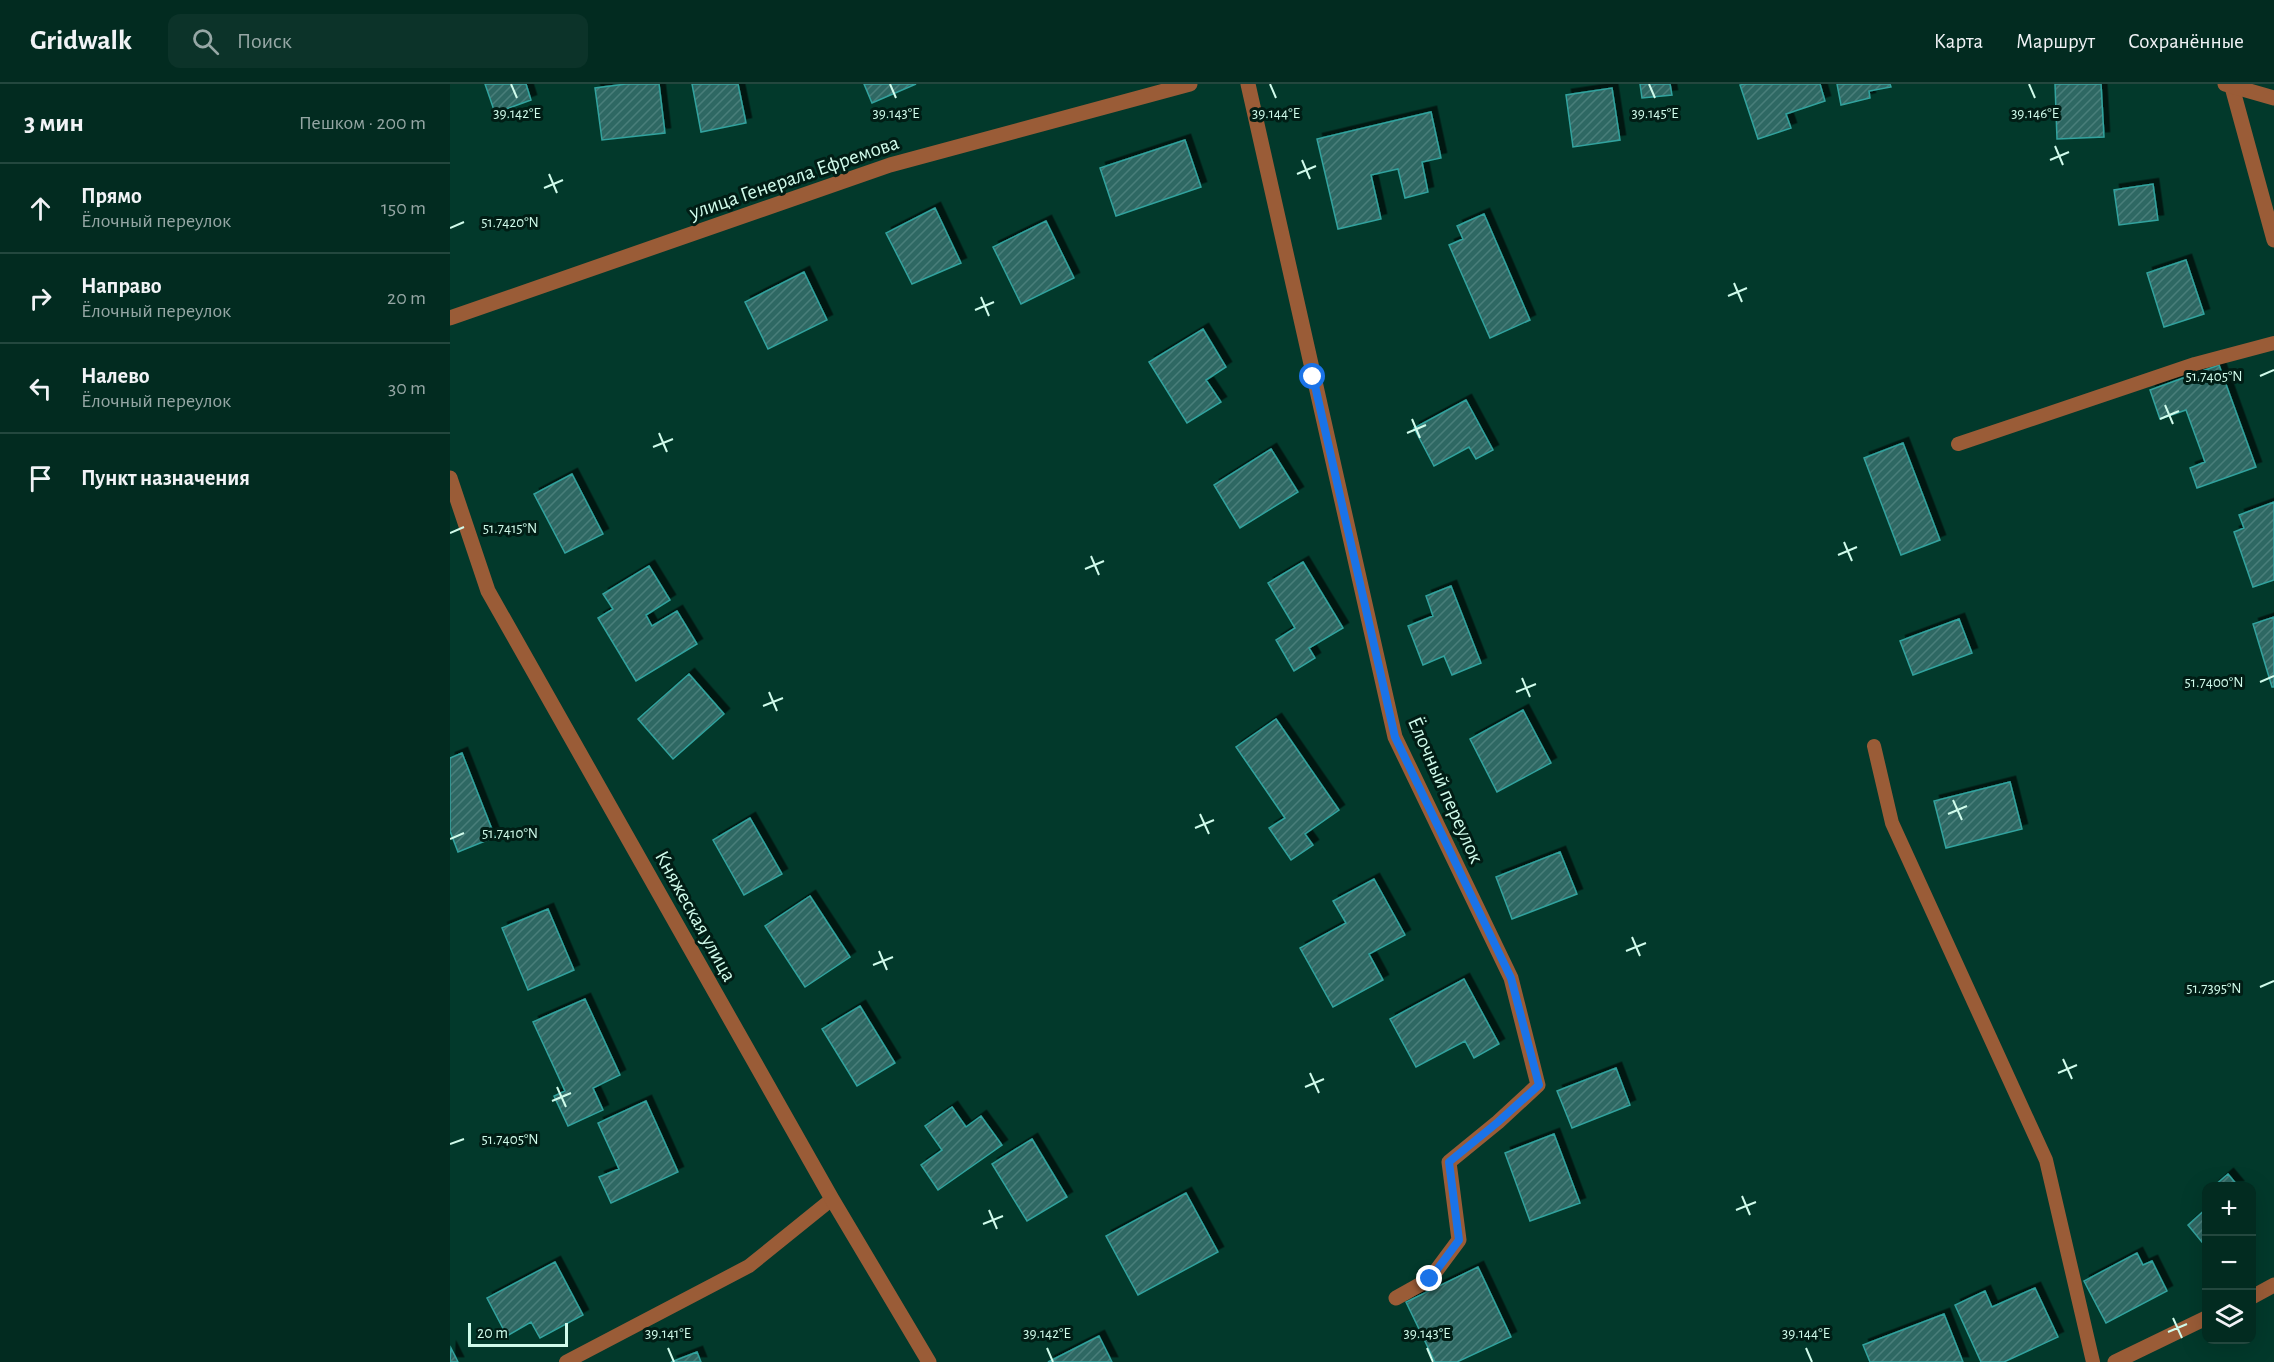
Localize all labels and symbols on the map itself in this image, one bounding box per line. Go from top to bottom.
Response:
text: 39.142°E [493,106,541,121]
text: 39.143°E [873,106,919,121]
text: 39.144°E [1252,106,1300,121]
text: 39.145°E [1632,106,1678,121]
text: 39.146°E [2011,106,2059,121]
street label: улица Генерала Ефремова [686,132,902,224]
text: 51.7420°N [481,215,539,230]
route start [1299,363,1325,389]
text: 51.7405°N [2185,369,2243,384]
text: 51.7415°N [483,521,537,536]
text: 51.7400°N [2185,675,2243,690]
street label: Ёлочный переулок [1404,713,1488,867]
text: 51.7410°N [482,826,538,841]
street label: Княжеская улица [651,847,740,985]
text: 51.7395°N [2186,981,2242,996]
text: 51.7405°N [481,1132,539,1147]
route end [1416,1265,1442,1291]
scale bar [468,1320,568,1348]
text: 39.141°E [645,1326,691,1341]
text: 39.142°E [1023,1326,1071,1341]
text: 39.143°E [1404,1326,1450,1341]
text: 39.144°E [1782,1326,1830,1341]

